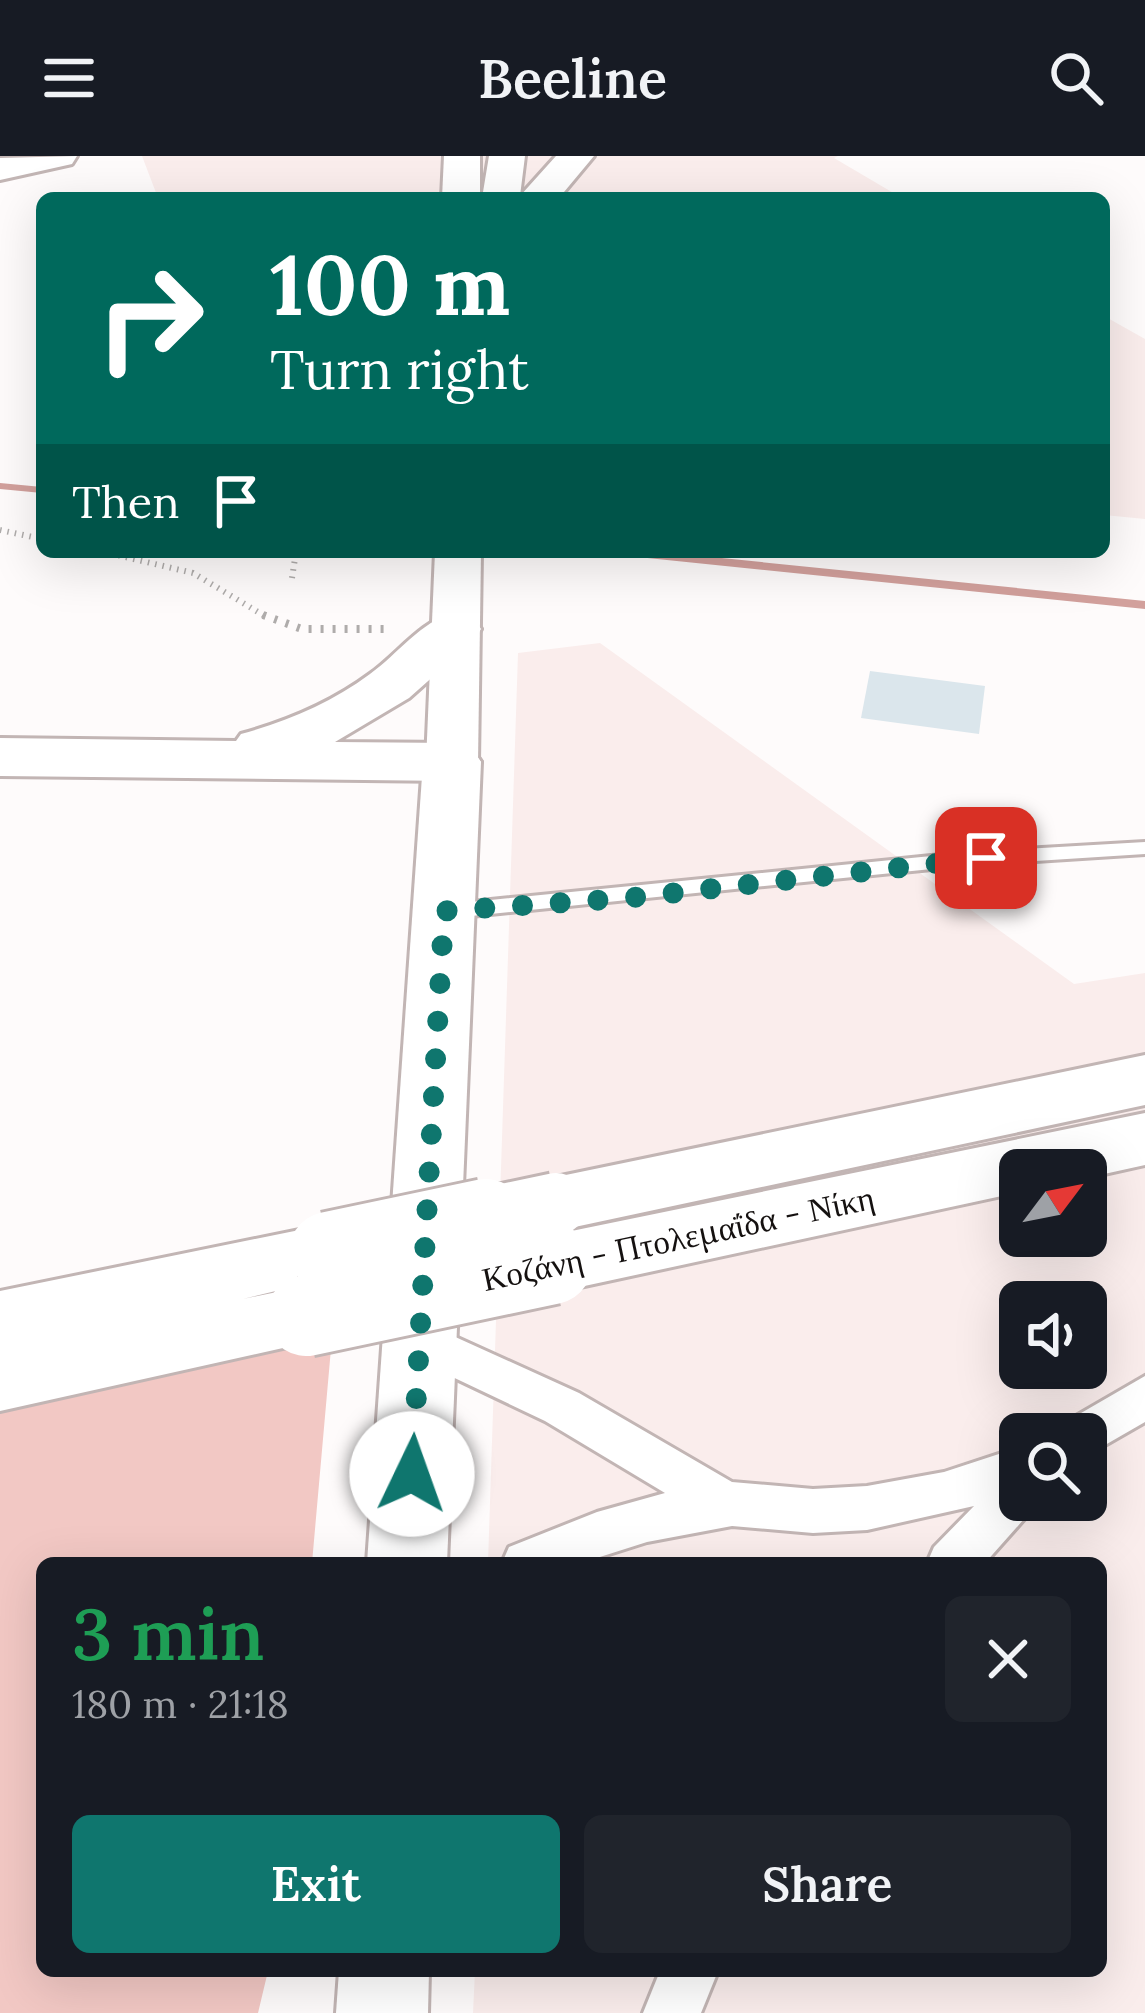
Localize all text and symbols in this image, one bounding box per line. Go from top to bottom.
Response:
text: Beeline [478,44,667,113]
icon: menu [36,45,102,111]
icon: search [1043,45,1109,111]
text: 100 m [270,230,510,338]
icon: right [72,240,228,396]
text: Turn right [270,335,529,404]
icon: arrive [203,468,269,534]
text: Then [72,473,179,530]
pin [935,807,1037,909]
icon: arrive [953,825,1019,891]
north arrow [999,1149,1107,1257]
map controls [999,1149,1107,1521]
street label: Κοζάνη - Πτολεμαΐδα - Νίκη [478,1176,878,1300]
button: sound [999,1281,1107,1389]
position arrow [349,1411,475,1537]
button: search [999,1413,1107,1521]
text: 3 min [72,1588,264,1680]
button: close [945,1596,1071,1722]
text: 180 m · 21:18 [72,1679,289,1729]
button: Exit [72,1815,560,1953]
button: Share [584,1815,1071,1953]

